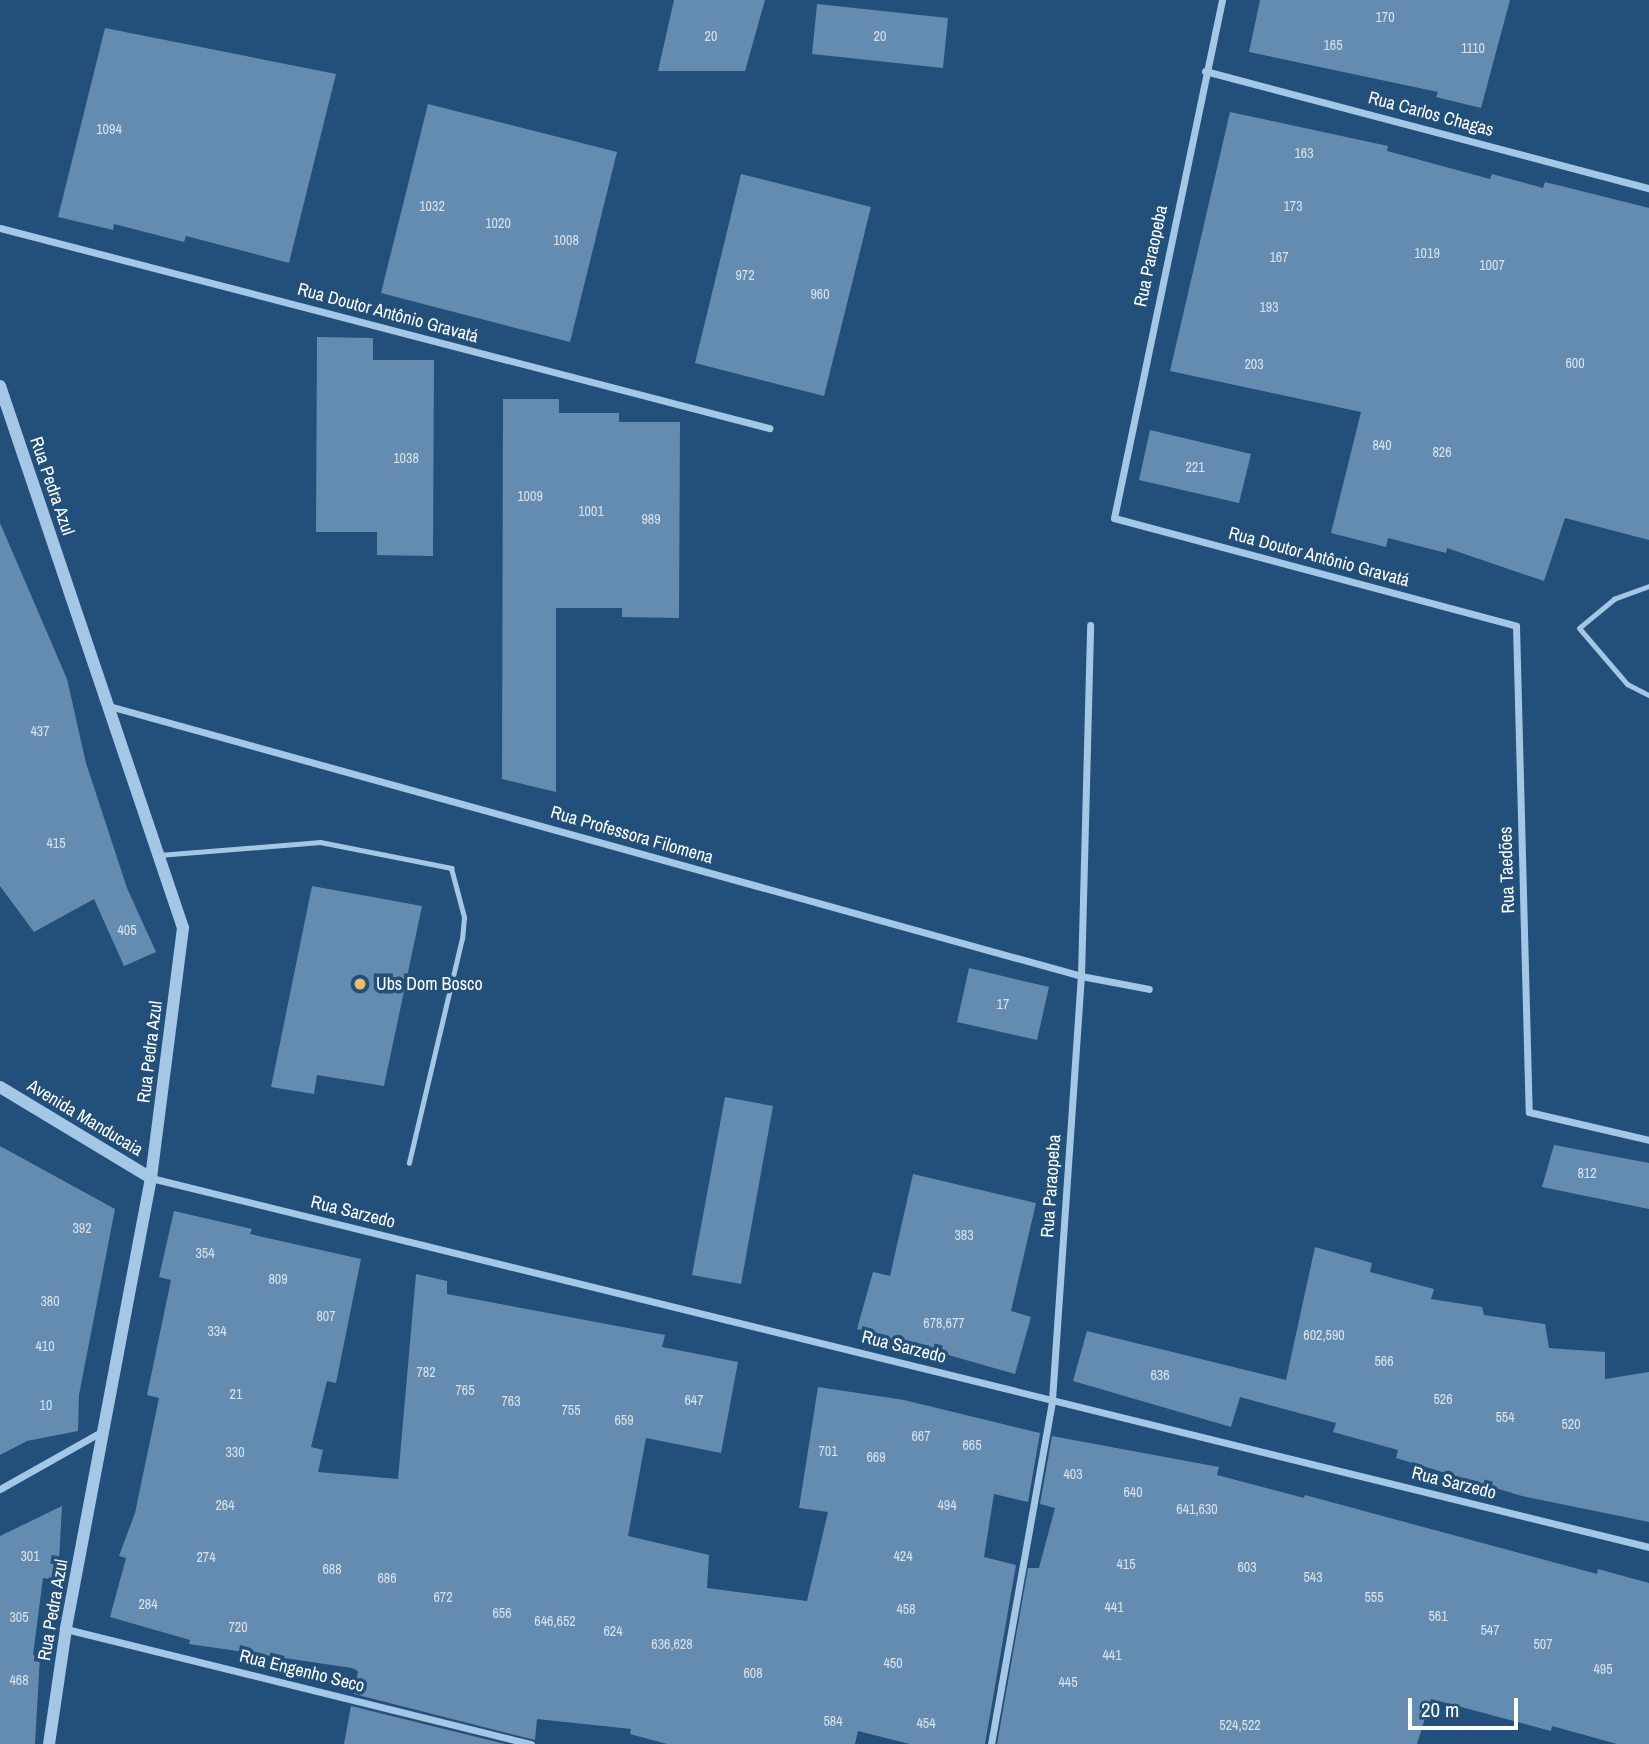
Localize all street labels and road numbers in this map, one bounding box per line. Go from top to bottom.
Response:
street label: Rua Carlos Chagas [1366,87,1496,141]
street label: Rua Paraopeba [1130,203,1172,309]
street label: Rua Doutor Antônio Gravatá [295,278,481,348]
street label: Rua Pedra Azul [25,434,79,538]
street label: Rua Doutor Antônio Gravatá [1226,522,1412,592]
street label: Rua Professora Filomena [548,801,716,869]
street label: Rua Taedões [1495,826,1519,914]
street label: Rua Pedra Azul [133,999,167,1105]
street label: Avenida Manducaia [23,1075,147,1161]
street label: Rua Paraopeba [1037,1134,1065,1238]
street label: Rua Sarzedo [309,1191,397,1233]
street label: Rua Sarzedo [860,1326,948,1368]
street label: Rua Sarzedo [1410,1462,1498,1504]
street label: Rua Pedra Azul [33,1557,73,1663]
street label: Rua Engenho Seco [237,1645,367,1697]

